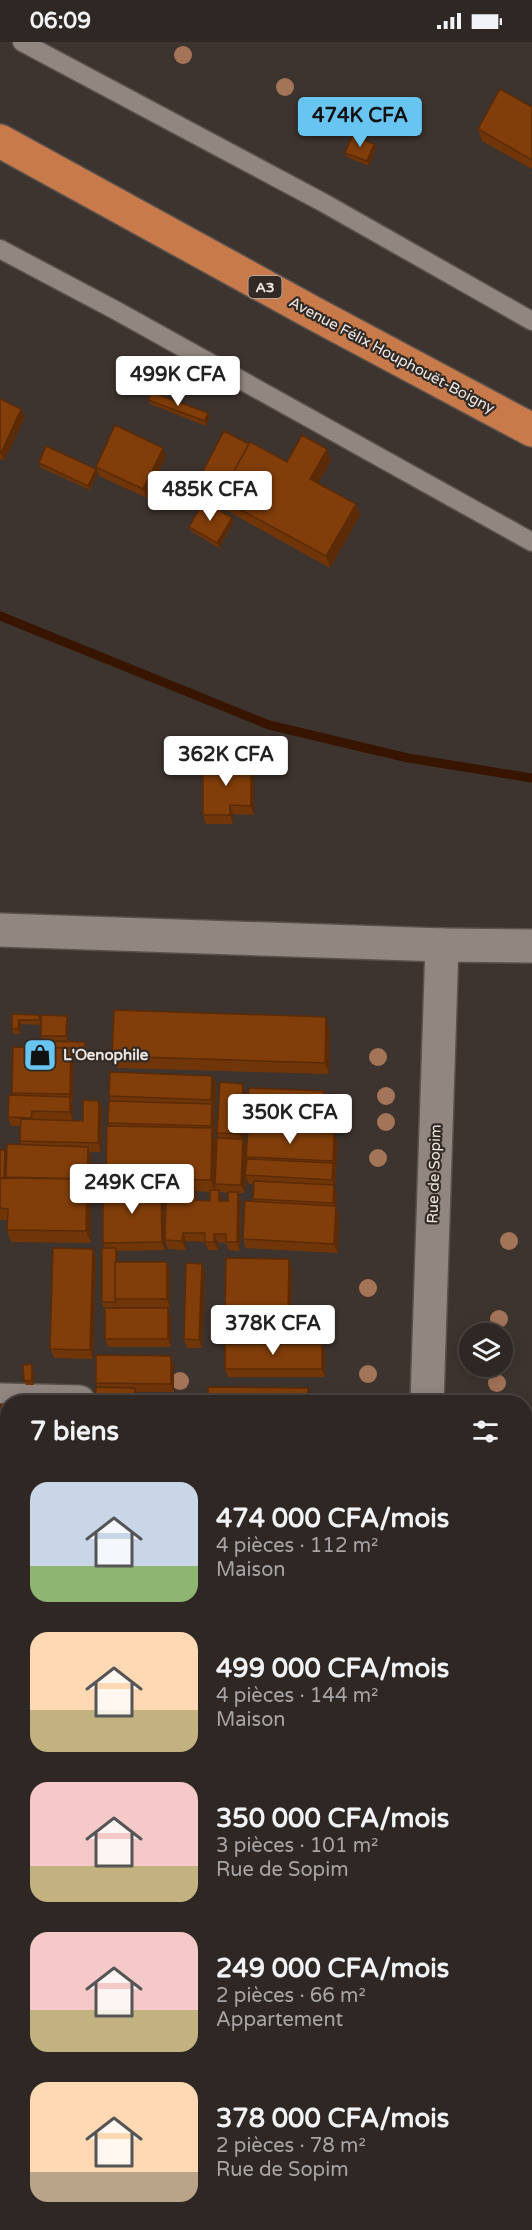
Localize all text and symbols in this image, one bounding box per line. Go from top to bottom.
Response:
text: 06:09 [30,8,91,34]
pin: 474K CFA [298,97,422,148]
text: 474K CFA [312,104,408,128]
road number: A3 [248,276,282,298]
street label: Avenue Félix Houphouët-Boigny [286,293,498,417]
pin: 499K CFA [116,356,240,407]
text: 499K CFA [130,363,226,387]
pin: 485K CFA [148,471,272,522]
text: 485K CFA [162,478,258,502]
pin: 362K CFA [164,736,288,787]
text: 362K CFA [178,743,274,767]
shop icon: L'Oenophile [22,1037,58,1073]
place label: L'Oenophile [63,1046,149,1065]
pin: 350K CFA [228,1094,352,1145]
text: 350K CFA [242,1101,338,1125]
street label: Rue de Sopim [423,1124,445,1224]
pin: 249K CFA [70,1164,194,1215]
text: 249K CFA [84,1171,180,1195]
pin: 378K CFA [211,1305,335,1356]
text: 378K CFA [225,1312,321,1336]
map controls [459,1323,513,1377]
button: layers [459,1323,513,1377]
icon: filters [469,1415,502,1448]
text: 7 biens [30,1416,119,1447]
text: 474 000 CFA/mois [216,1503,449,1534]
icon: home [78,1506,150,1578]
text: 4 pièces · 112 m² [216,1534,378,1558]
text: Maison [216,1558,285,1582]
text: 499 000 CFA/mois [216,1653,449,1684]
icon: home [78,1656,150,1728]
text: 4 pièces · 144 m² [216,1684,378,1708]
text: Maison [216,1708,285,1732]
text: 350 000 CFA/mois [216,1803,449,1834]
icon: home [78,1806,150,1878]
text: 3 pièces · 101 m² [216,1834,378,1858]
text: Rue de Sopim [216,1858,349,1882]
text: 249 000 CFA/mois [216,1953,449,1984]
icon: home [78,1956,150,2028]
text: 2 pièces · 66 m² [216,1984,366,2008]
text: Appartement [216,2008,343,2032]
text: 378 000 CFA/mois [216,2103,449,2134]
icon: home [78,2106,150,2178]
text: 2 pièces · 78 m² [216,2134,366,2158]
text: Rue de Sopim [216,2158,349,2182]

